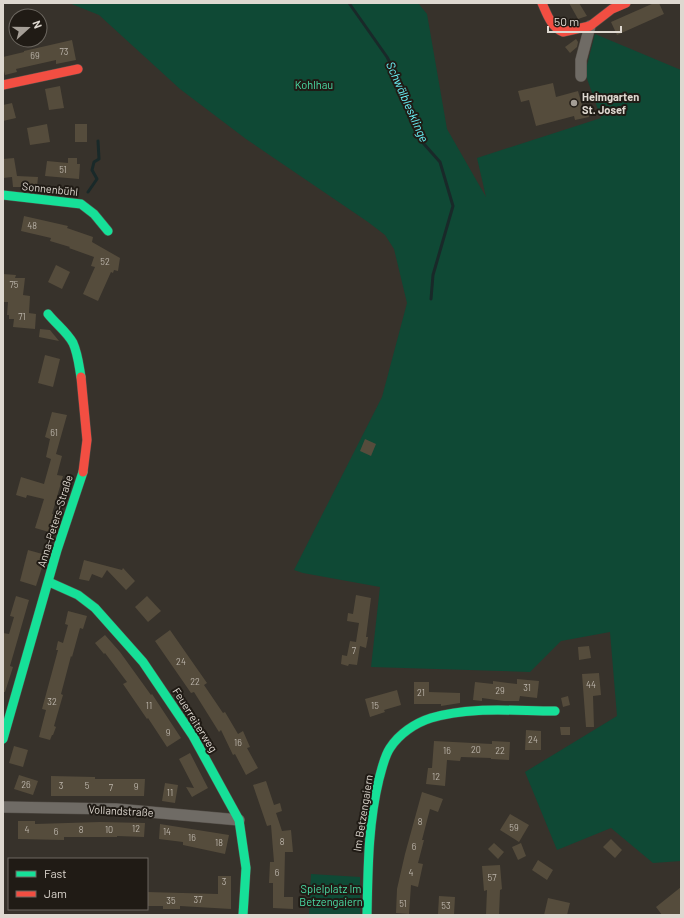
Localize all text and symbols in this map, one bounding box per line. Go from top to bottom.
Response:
north arrow [8,8,48,48]
scale bar [548,8,621,34]
text: 50 m [554,14,579,28]
text: N [30,18,45,30]
house number: 73 [60,46,69,57]
house number: 69 [30,50,40,61]
water label: Schwälblesklinge [384,59,432,144]
park label: Kohlhau [295,78,333,91]
place label: Heimgarten St. Josef [582,90,639,116]
marker: Heimgarten St. Josef [569,98,579,108]
house number: 51 [59,164,67,175]
street label: Sonnenbühl [21,179,79,198]
house number: 48 [27,220,37,231]
house number: 52 [100,256,110,267]
house number: 75 [10,279,19,290]
house number: 71 [18,311,26,322]
house number: 61 [50,427,58,438]
street label: Anna-Peters-Straße [34,473,75,569]
house number: 7 [352,645,357,656]
house number: 24 [176,656,186,667]
house number: 22 [190,676,200,687]
house number: 44 [586,679,596,690]
house number: 31 [523,682,531,693]
street label: Feuerreiterweg [170,685,220,754]
house number: 29 [495,685,505,696]
house number: 21 [417,687,425,698]
house number: 32 [47,696,57,707]
house number: 11 [146,700,152,711]
house number: 15 [371,700,379,711]
house number: 9 [166,727,171,738]
house number: 24 [528,734,538,745]
house number: 16 [234,737,242,748]
house number: 20 [471,744,481,755]
house number: 16 [443,745,451,756]
house number: 22 [495,745,505,756]
house number: 12 [432,771,440,782]
street label: Im Betzengaiern [350,774,375,852]
house number: 26 [21,779,31,790]
house number: 3 [59,780,64,791]
house number: 5 [85,780,90,791]
house number: 9 [134,781,139,792]
house number: 7 [109,782,114,793]
house number: 11 [167,787,173,798]
street label: Vollandstraße [88,802,154,819]
house number: 8 [418,816,423,827]
house number: 59 [509,822,519,833]
house number: 12 [132,823,140,834]
house number: 4 [25,824,30,835]
house number: 8 [79,824,84,835]
house number: 10 [105,824,113,835]
house number: 6 [54,826,59,837]
house number: 14 [163,826,171,837]
house number: 16 [188,832,196,843]
house number: 8 [280,836,285,847]
house number: 18 [215,837,223,848]
house number: 6 [412,841,417,852]
legend [8,858,148,910]
text: Fast [44,866,67,880]
house number: 6 [275,867,280,878]
house number: 4 [409,867,414,878]
house number: 57 [488,872,497,883]
house number: 3 [222,876,227,887]
park label: Spielplatz Im Betzengaiern [299,882,363,908]
text: Jam [44,886,67,900]
house number: 37 [194,894,203,905]
house number: 35 [166,895,176,906]
house number: 51 [399,898,407,909]
house number: 53 [441,900,451,911]

